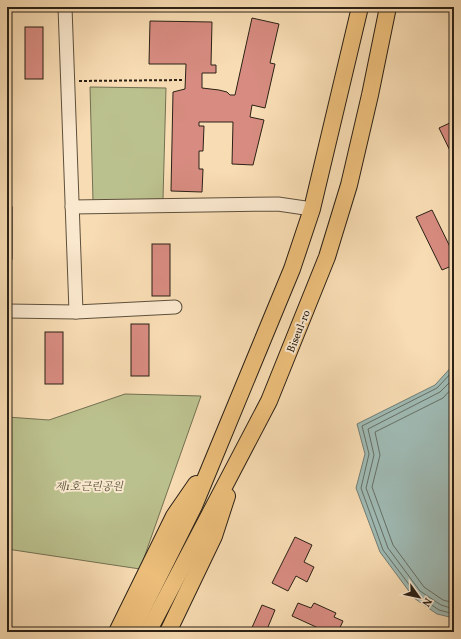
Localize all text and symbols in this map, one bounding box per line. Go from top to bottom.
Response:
street label: Biseul-ro [284,308,315,355]
park label: 제1호근린공원 [55,480,124,495]
north arrow [399,577,439,617]
text: N [418,594,435,609]

